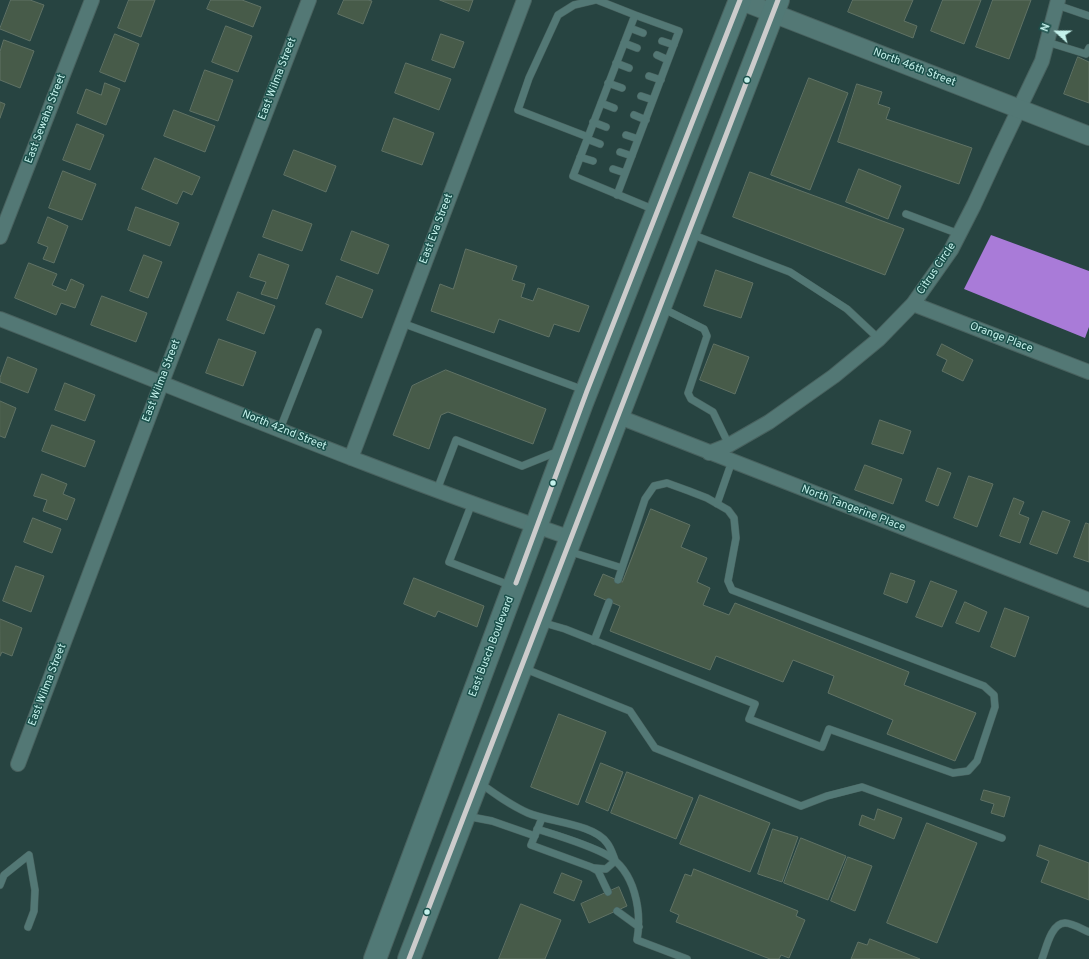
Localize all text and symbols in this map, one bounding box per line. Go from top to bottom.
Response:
north arrow [1037,12,1077,52]
text: N [1038,22,1054,34]
street label: East Wilma Street [256,36,300,122]
street label: North 46th Street [871,46,957,90]
street label: East Sewaha Street [23,72,69,166]
unlabelled marker [742,75,752,85]
street label: East Eva Street [418,192,456,266]
street label: Citrus Circle [915,240,959,298]
street label: Orange Place [968,320,1034,356]
street label: East Wilma Street [140,338,184,424]
street label: North 42nd Street [240,408,328,454]
unlabelled marker [548,478,558,488]
street label: North Tangerine Place [799,483,907,535]
street label: East Busch Boulevard [467,595,517,699]
street label: East Wilma Street [26,642,70,728]
unlabelled marker [422,907,432,917]

